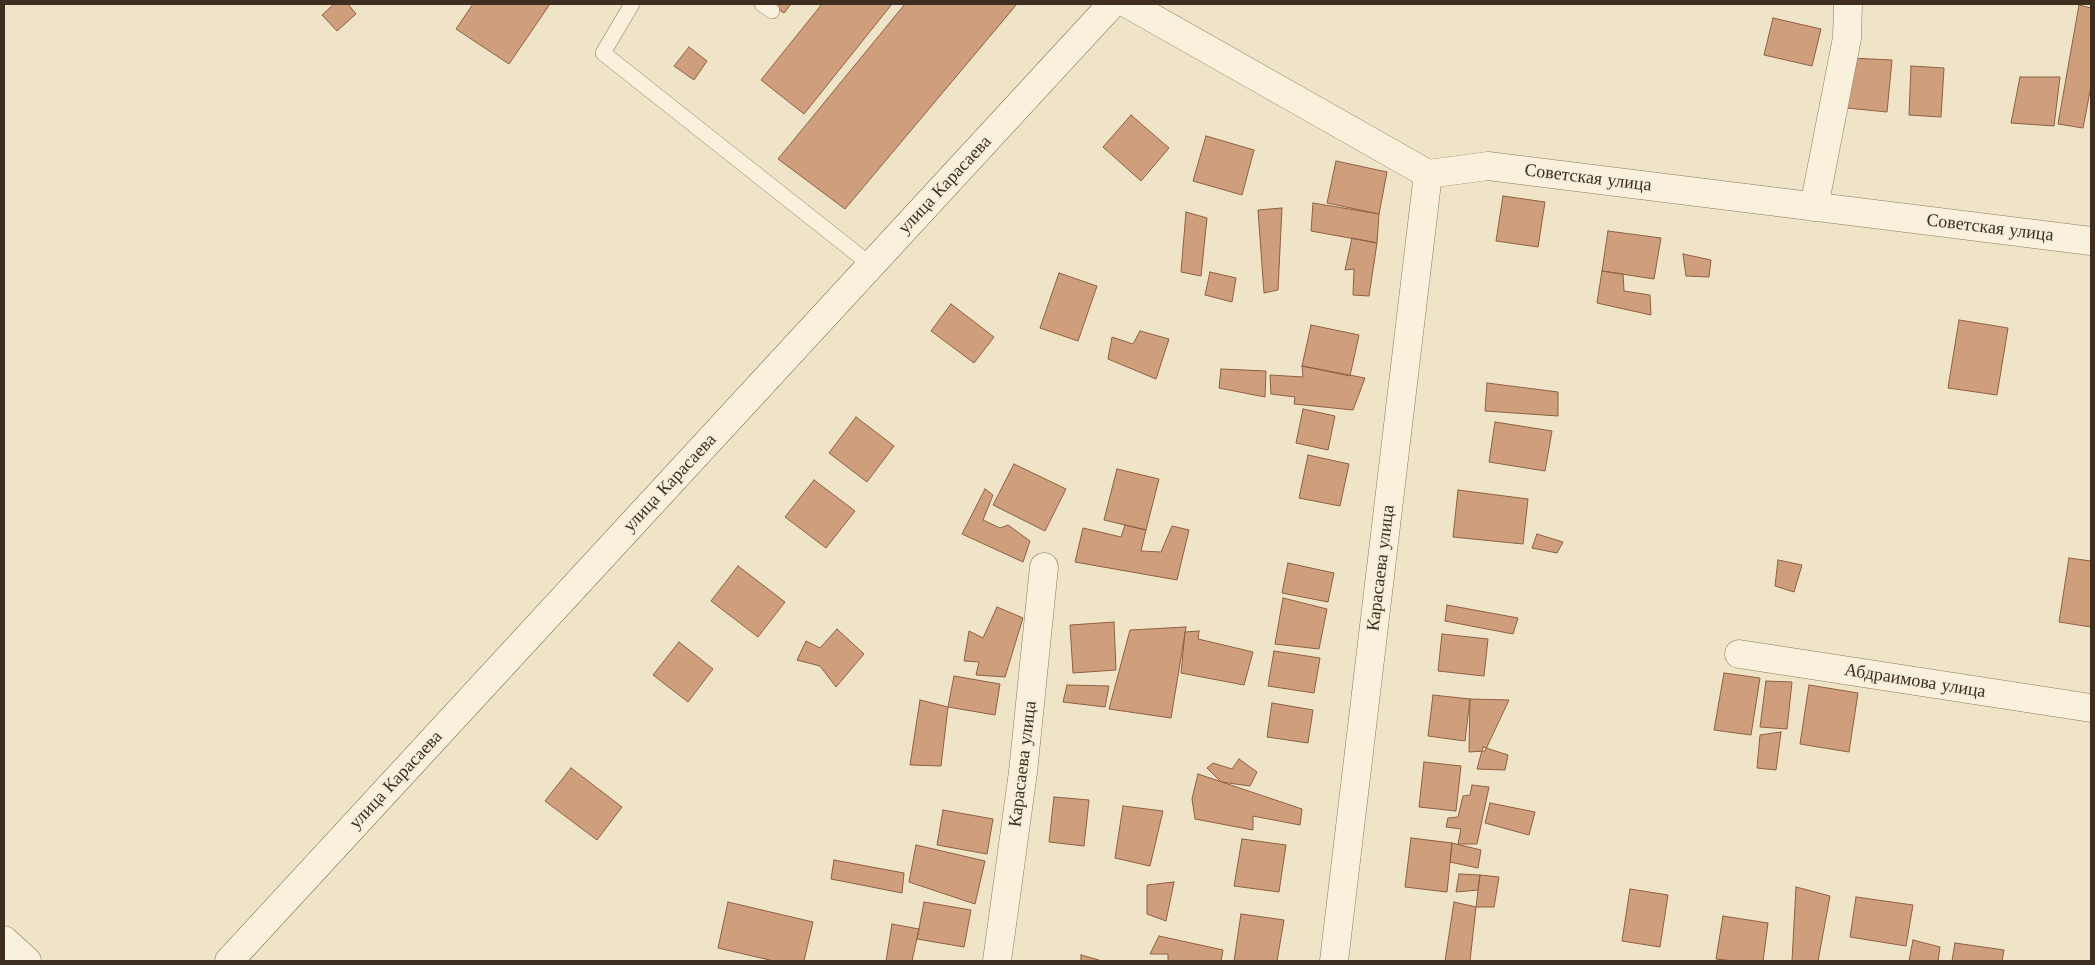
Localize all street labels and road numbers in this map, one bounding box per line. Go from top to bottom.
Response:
street label: улица Карасаева [894,131,996,239]
street label: Советская улица [1523,159,1653,197]
street label: Советская улица [1925,209,2055,247]
street label: улица Карасаева [619,429,721,537]
street label: Карасаева улица [1363,504,1399,632]
street label: Абдраимова улица [1843,659,1987,703]
street label: Карасаева улица [1005,700,1041,828]
street label: улица Карасаева [345,726,447,834]

